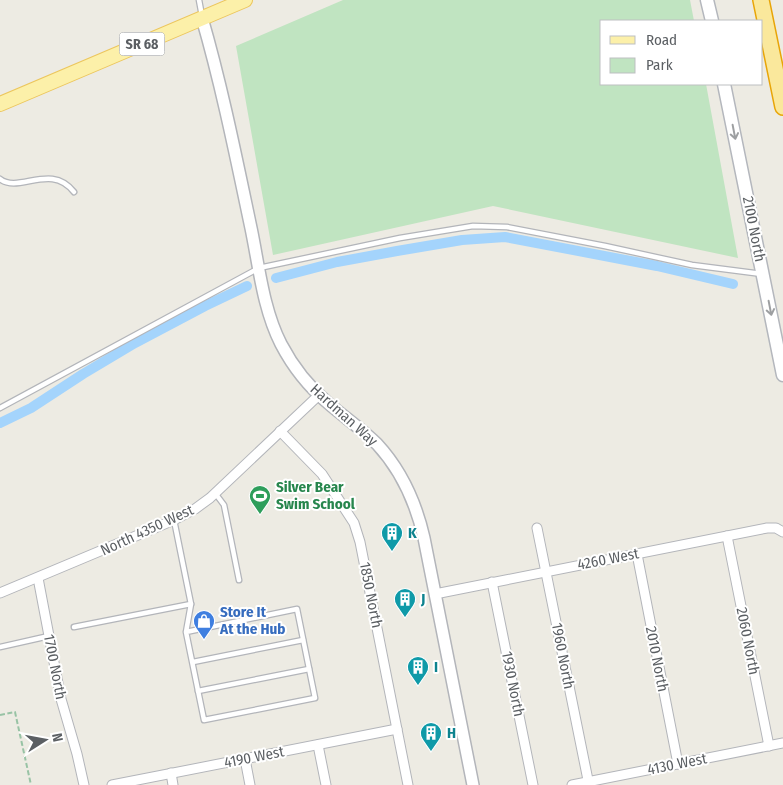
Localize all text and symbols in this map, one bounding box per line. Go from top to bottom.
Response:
legend [600,20,763,85]
text: Road [646,31,677,49]
road number: SR 68 [120,33,164,56]
text: Park [646,56,673,74]
one-way arrow [730,123,739,139]
street label: 2100 North [739,195,769,263]
one-way arrow [766,300,775,316]
street label: Hardman Way [307,380,382,450]
place label: Silver Bear Swim School [276,478,356,513]
sports icon: Silver Bear Swim School [248,484,272,515]
street label: North 4350 West [98,501,196,559]
building icon: K [380,521,404,552]
place label: K [408,524,417,542]
street label: 4260 West [576,544,640,574]
street label: 1850 North [356,561,386,629]
building icon: J [393,587,417,618]
place label: J [420,590,425,608]
place label: Store It At the Hub [219,603,285,638]
street label: 2060 North [733,606,763,676]
shop icon: Store It At the Hub [192,609,216,640]
street label: 1960 North [548,621,578,691]
street label: 2010 North [642,625,672,693]
street label: 1700 North [40,633,70,701]
street label: 1930 North [498,650,528,718]
building icon: I [406,655,430,686]
place label: I [434,658,438,676]
north arrow [20,715,70,765]
building icon: H [419,721,443,752]
place label: H [447,724,456,742]
text: N [48,732,66,743]
street label: 4190 West [222,742,286,772]
street label: 4130 West [646,749,708,779]

